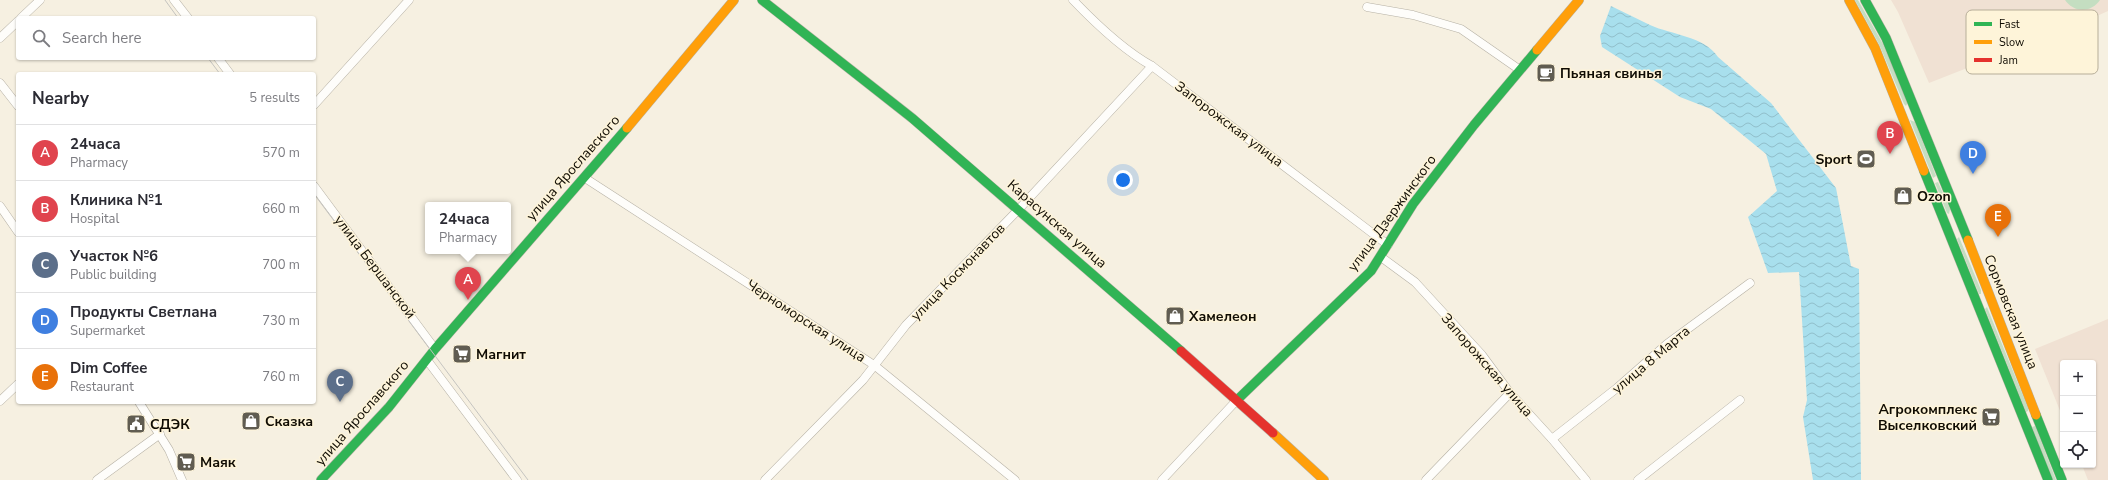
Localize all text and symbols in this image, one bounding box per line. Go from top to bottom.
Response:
legend [1966,10,2098,74]
search box [16,16,316,60]
text: Fast [1999,17,2020,32]
icon: search [30,27,52,49]
text: Search here [62,28,142,48]
text: Slow [1999,35,2024,50]
text: Jam [1998,53,2018,68]
cafe icon: Пьяная свинья [1535,62,1557,84]
place label: Пьяная свинья [1560,64,1662,83]
street label: Запорожская улица [1171,77,1287,171]
text: Nearby [32,87,89,110]
text: 5 results [249,89,300,107]
street label: улица Ярославского [522,111,624,225]
pin: B [1877,121,1903,154]
text: 24часа [70,134,121,154]
pin: D [1960,141,1986,174]
text: A [40,144,50,162]
text: 570 m [262,144,300,162]
sports icon: Sport [1855,148,1877,170]
place label: Sport [1815,150,1853,169]
street label: улица Дзержинского [1343,151,1441,275]
text: Pharmacy [70,154,128,172]
your location [1113,170,1133,190]
street label: Карасунская улица [1003,175,1111,273]
shop icon: Ozon [1892,185,1914,207]
place label: Ozon [1917,187,1951,206]
text: Клиника №1 [70,190,163,210]
text: B [41,200,49,218]
text: 660 m [262,200,300,218]
popup [425,202,511,254]
pin: E [1985,204,2011,237]
text: 24часа [439,209,490,229]
text: Hospital [70,210,119,228]
street label: улица Бершанской [330,211,420,323]
street label: улица Космонавтов [907,219,1010,325]
text: Pharmacy [439,229,497,247]
text: Участок №6 [70,246,158,266]
street label: Сормовская улица [1979,252,2043,372]
text: C [41,256,49,274]
text: 700 m [262,256,300,274]
text: Public building [70,266,157,284]
pin: A [455,267,481,300]
street label: Черноморская улица [743,275,869,367]
text: Продукты Светлана [70,302,217,322]
shop icon: Хамелеон [1164,305,1186,327]
place label: Хамелеон [1188,307,1257,326]
street label: Запорожская улица [1437,309,1537,421]
text: D [40,312,50,330]
text: 730 m [262,312,300,330]
text: Supermarket [70,322,145,340]
street label: улица 8 Марта [1608,322,1694,398]
supermarket icon: Магнит [451,343,473,365]
place label: Магнит [476,345,526,364]
street label: улица Ярославского [311,356,413,470]
text: Dim Coffee [70,358,147,378]
map controls [2060,360,2096,468]
button: + [2060,360,2096,396]
text: E [41,368,49,386]
text: 760 m [262,368,300,386]
pin: C [327,369,353,402]
text: Restaurant [70,378,134,396]
button: − [2060,396,2096,432]
place label: Агрокомплекс Выселковский [1878,400,1977,435]
supermarket icon: Агрокомплекс Выселковский [1980,406,2002,428]
shop icon: Сказка [240,410,262,432]
place label: Сказка [265,412,313,431]
public building icon: СДЭК [125,413,147,435]
place label: СДЭК [150,415,190,434]
button: locate [2060,432,2096,468]
supermarket icon: Маяк [175,451,197,473]
place label: Маяк [200,453,236,472]

